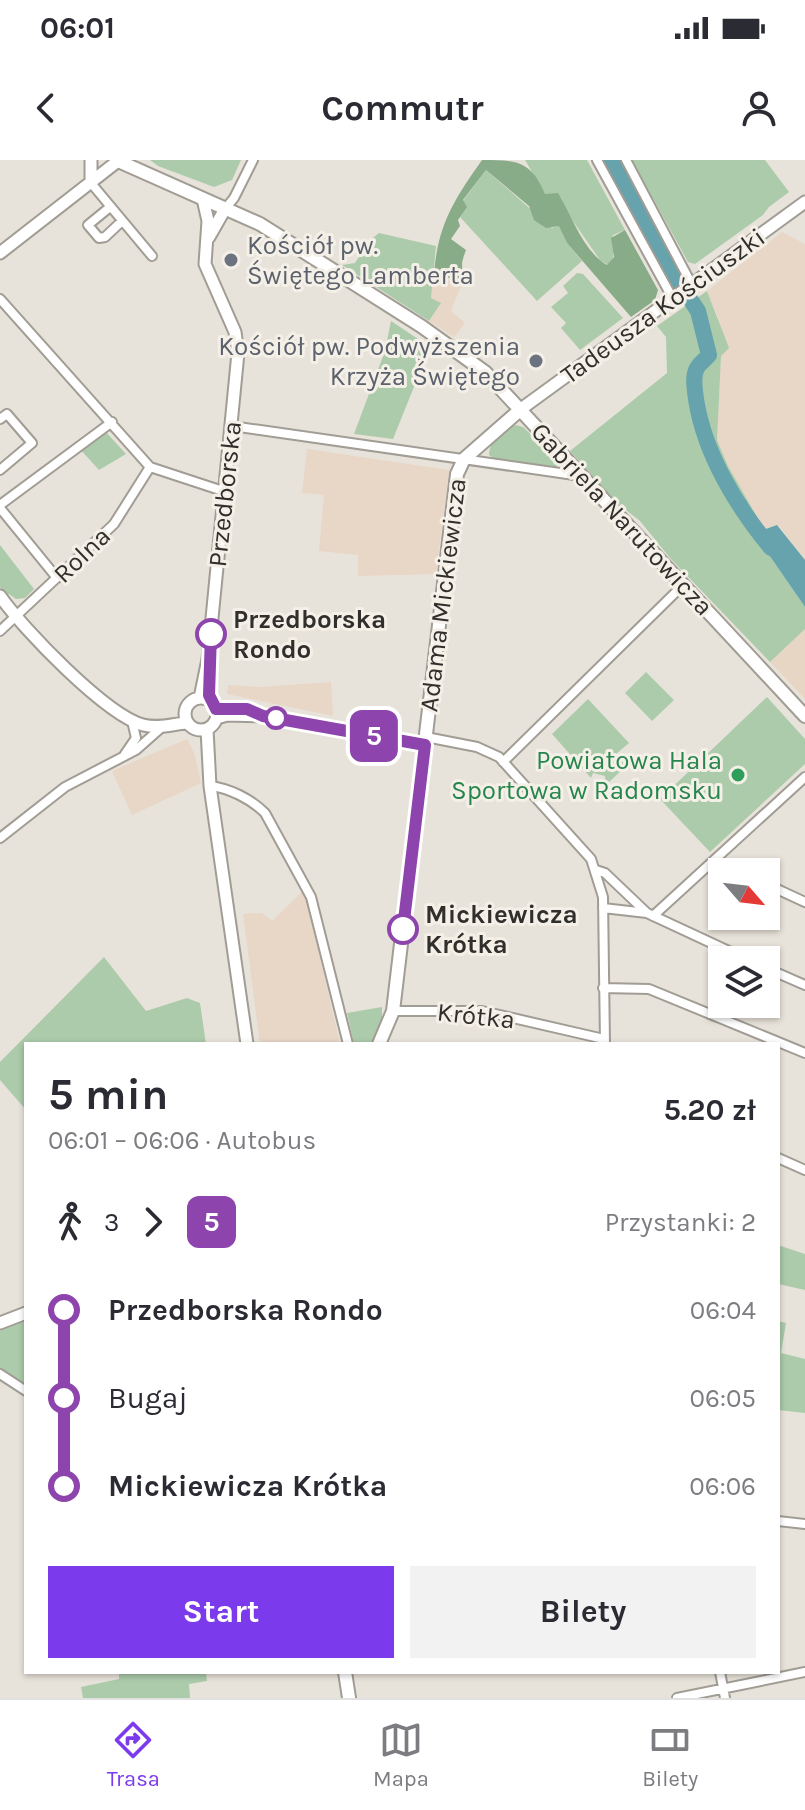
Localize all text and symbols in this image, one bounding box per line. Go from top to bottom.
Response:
text: 06:01 [40,10,115,46]
icon: back [24,86,68,130]
icon: person [737,86,781,130]
text: Commutr [321,87,484,129]
street label: Tadeusza Kościuszki [555,221,771,391]
place label: Kościół pw. Świętego Lamberta [247,230,474,291]
marker: Kościół pw. Świętego Lamberta [222,251,240,269]
place label: Kościół pw. Podwyższenia Krzyża Świętego [218,331,520,392]
marker: Kościół pw. Podwyższenia Krzyża Świętego [527,352,545,370]
street label: Gabriela Narutowicza [525,416,719,622]
street label: Przedborska [202,420,248,568]
street label: Adama Mickiewicza [413,476,473,714]
street label: Rolna [47,520,117,590]
place label: Przedborska Rondo [233,604,386,665]
marker: Przedborska Rondo [196,619,226,649]
unlabelled marker [265,707,287,729]
line badge: 5 [348,710,400,762]
text: 5 [366,719,382,752]
place label: Powiatowa Hala Sportowa w Radomsku [451,745,722,806]
marker: Powiatowa Hala Sportowa w Radomsku [729,766,747,784]
north arrow [708,858,780,930]
map controls [708,858,780,1018]
place label: Mickiewicza Krótka [425,899,578,960]
marker: Mickiewicza Krótka [388,914,418,944]
button: layers [708,946,780,1018]
street label: Krótka [436,997,516,1035]
text: 5 min [48,1069,168,1120]
text: 5.20 zł [663,1092,756,1128]
text: 06:01 – 06:06 · Autobus [48,1125,316,1156]
icon: walk [48,1200,92,1244]
icon: forward [131,1200,175,1244]
text: 5 [203,1205,220,1238]
text: 3 [104,1207,119,1238]
text: Przystanki: 2 [605,1207,756,1238]
text: Przedborska Rondo [108,1292,383,1328]
text: 06:04 [690,1295,756,1326]
text: Bugaj [108,1380,188,1416]
text: 06:05 [690,1383,756,1414]
text: Mickiewicza Krótka [108,1468,387,1504]
text: 06:06 [689,1471,756,1502]
button: Start [48,1566,394,1658]
button: Bilety [410,1566,756,1658]
tab: Trasa [107,1718,160,1792]
tab: Mapa [373,1718,429,1792]
tab: Bilety [642,1718,698,1792]

